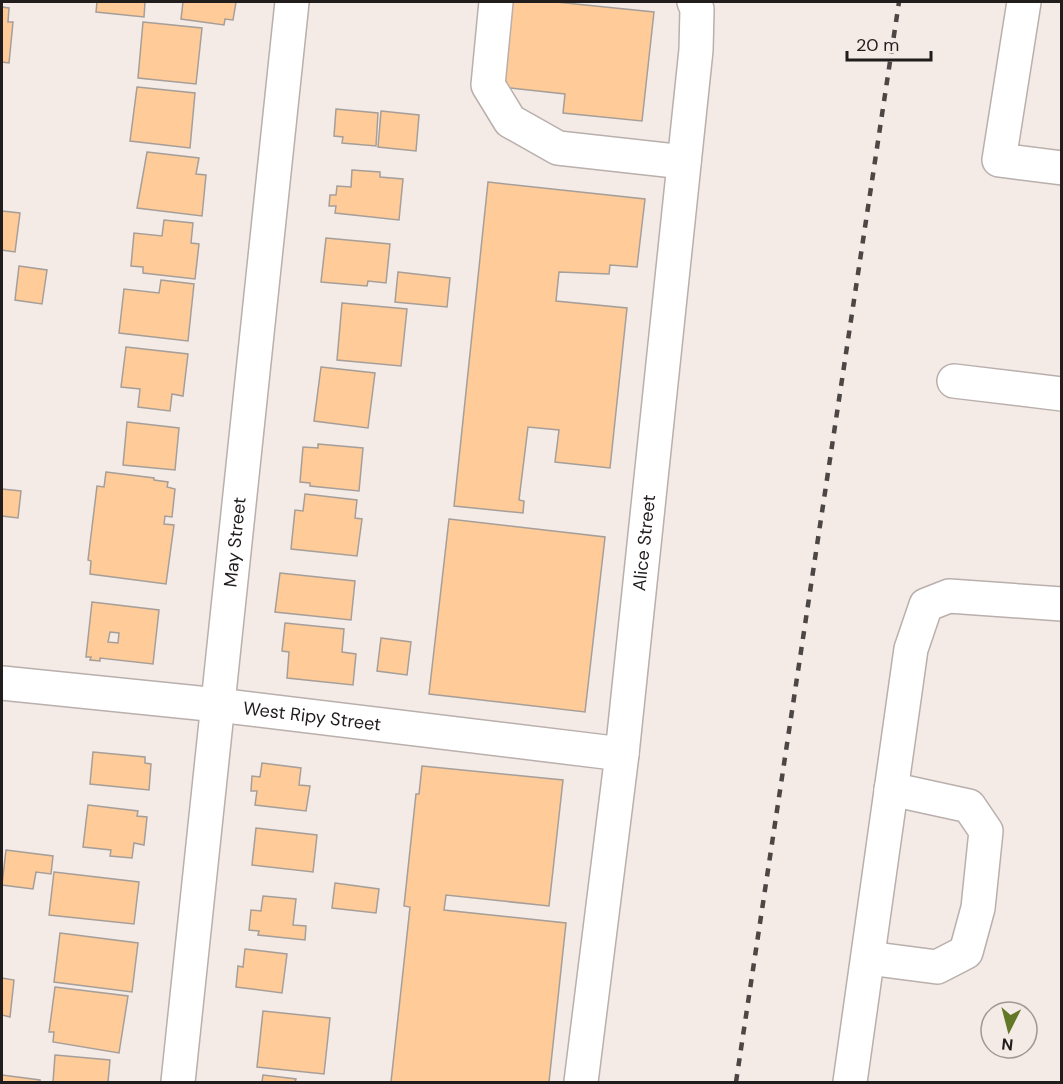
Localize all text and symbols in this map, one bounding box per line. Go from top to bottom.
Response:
scale bar [847,24,931,62]
text: 20 m [856,33,899,57]
street label: Alice Street [627,493,661,592]
street label: May Street [218,496,252,588]
street label: West Ripy Street [242,696,382,737]
north arrow [979,1000,1039,1060]
text: N [1001,1033,1014,1055]

